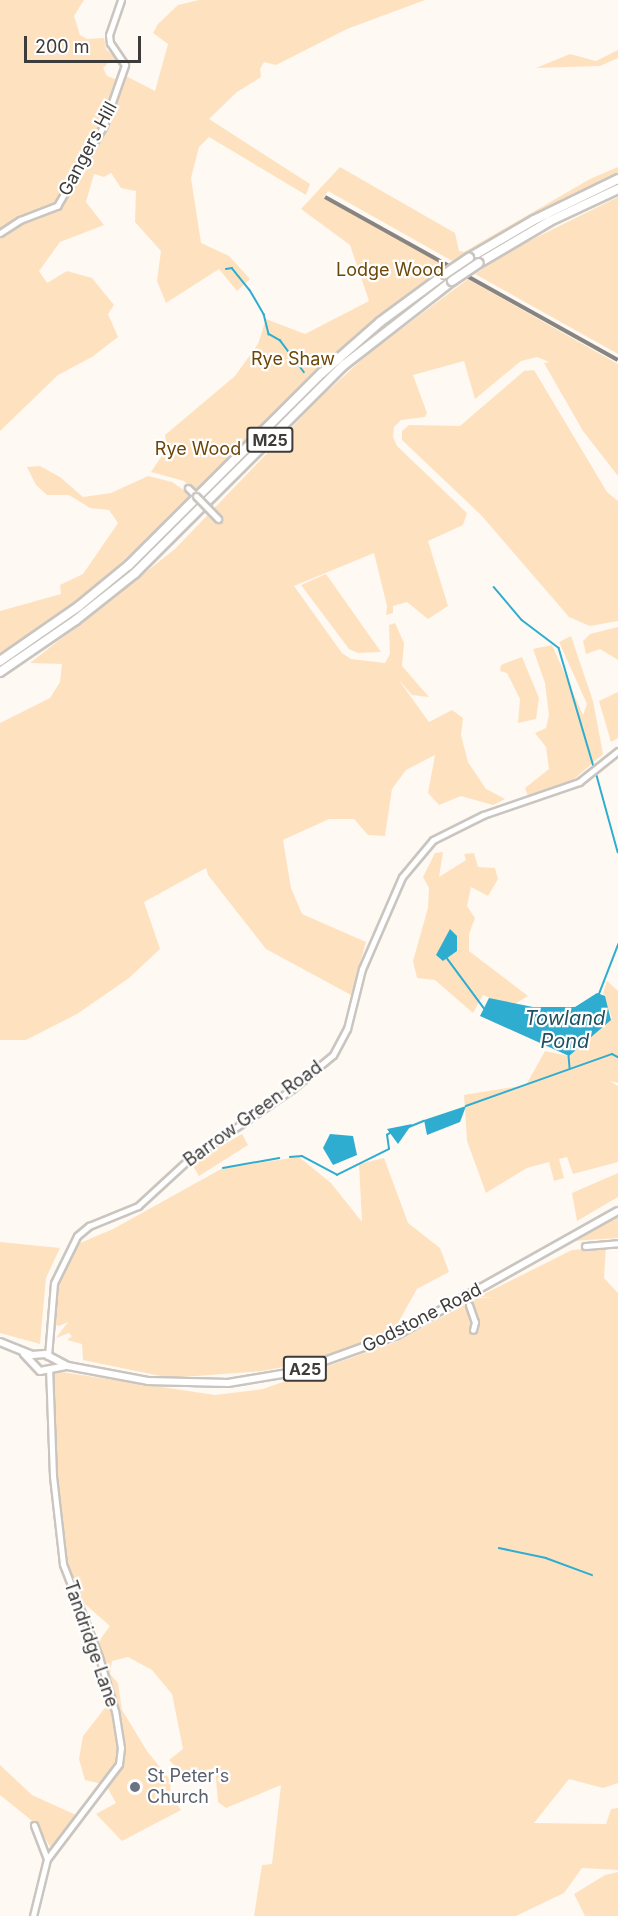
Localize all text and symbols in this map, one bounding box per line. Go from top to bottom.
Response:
scale bar [27,24,144,62]
text: 200 m [35,36,90,57]
street label: Gangers Hill [54,98,122,200]
park label: Lodge Wood [336,259,444,281]
park label: Rye Shaw [251,348,335,370]
road number: M25 [246,427,294,453]
park label: Rye Wood [155,438,241,460]
water label: Towland Pond [525,1006,605,1053]
street label: Barrow Green Road [180,1057,326,1171]
street label: Godstone Road [359,1279,485,1357]
road number: A25 [282,1356,328,1382]
street label: Tandridge Lane [59,1578,123,1710]
place label: St Peter's Church [147,1766,229,1808]
marker: St Peter's Church [128,1780,142,1794]

